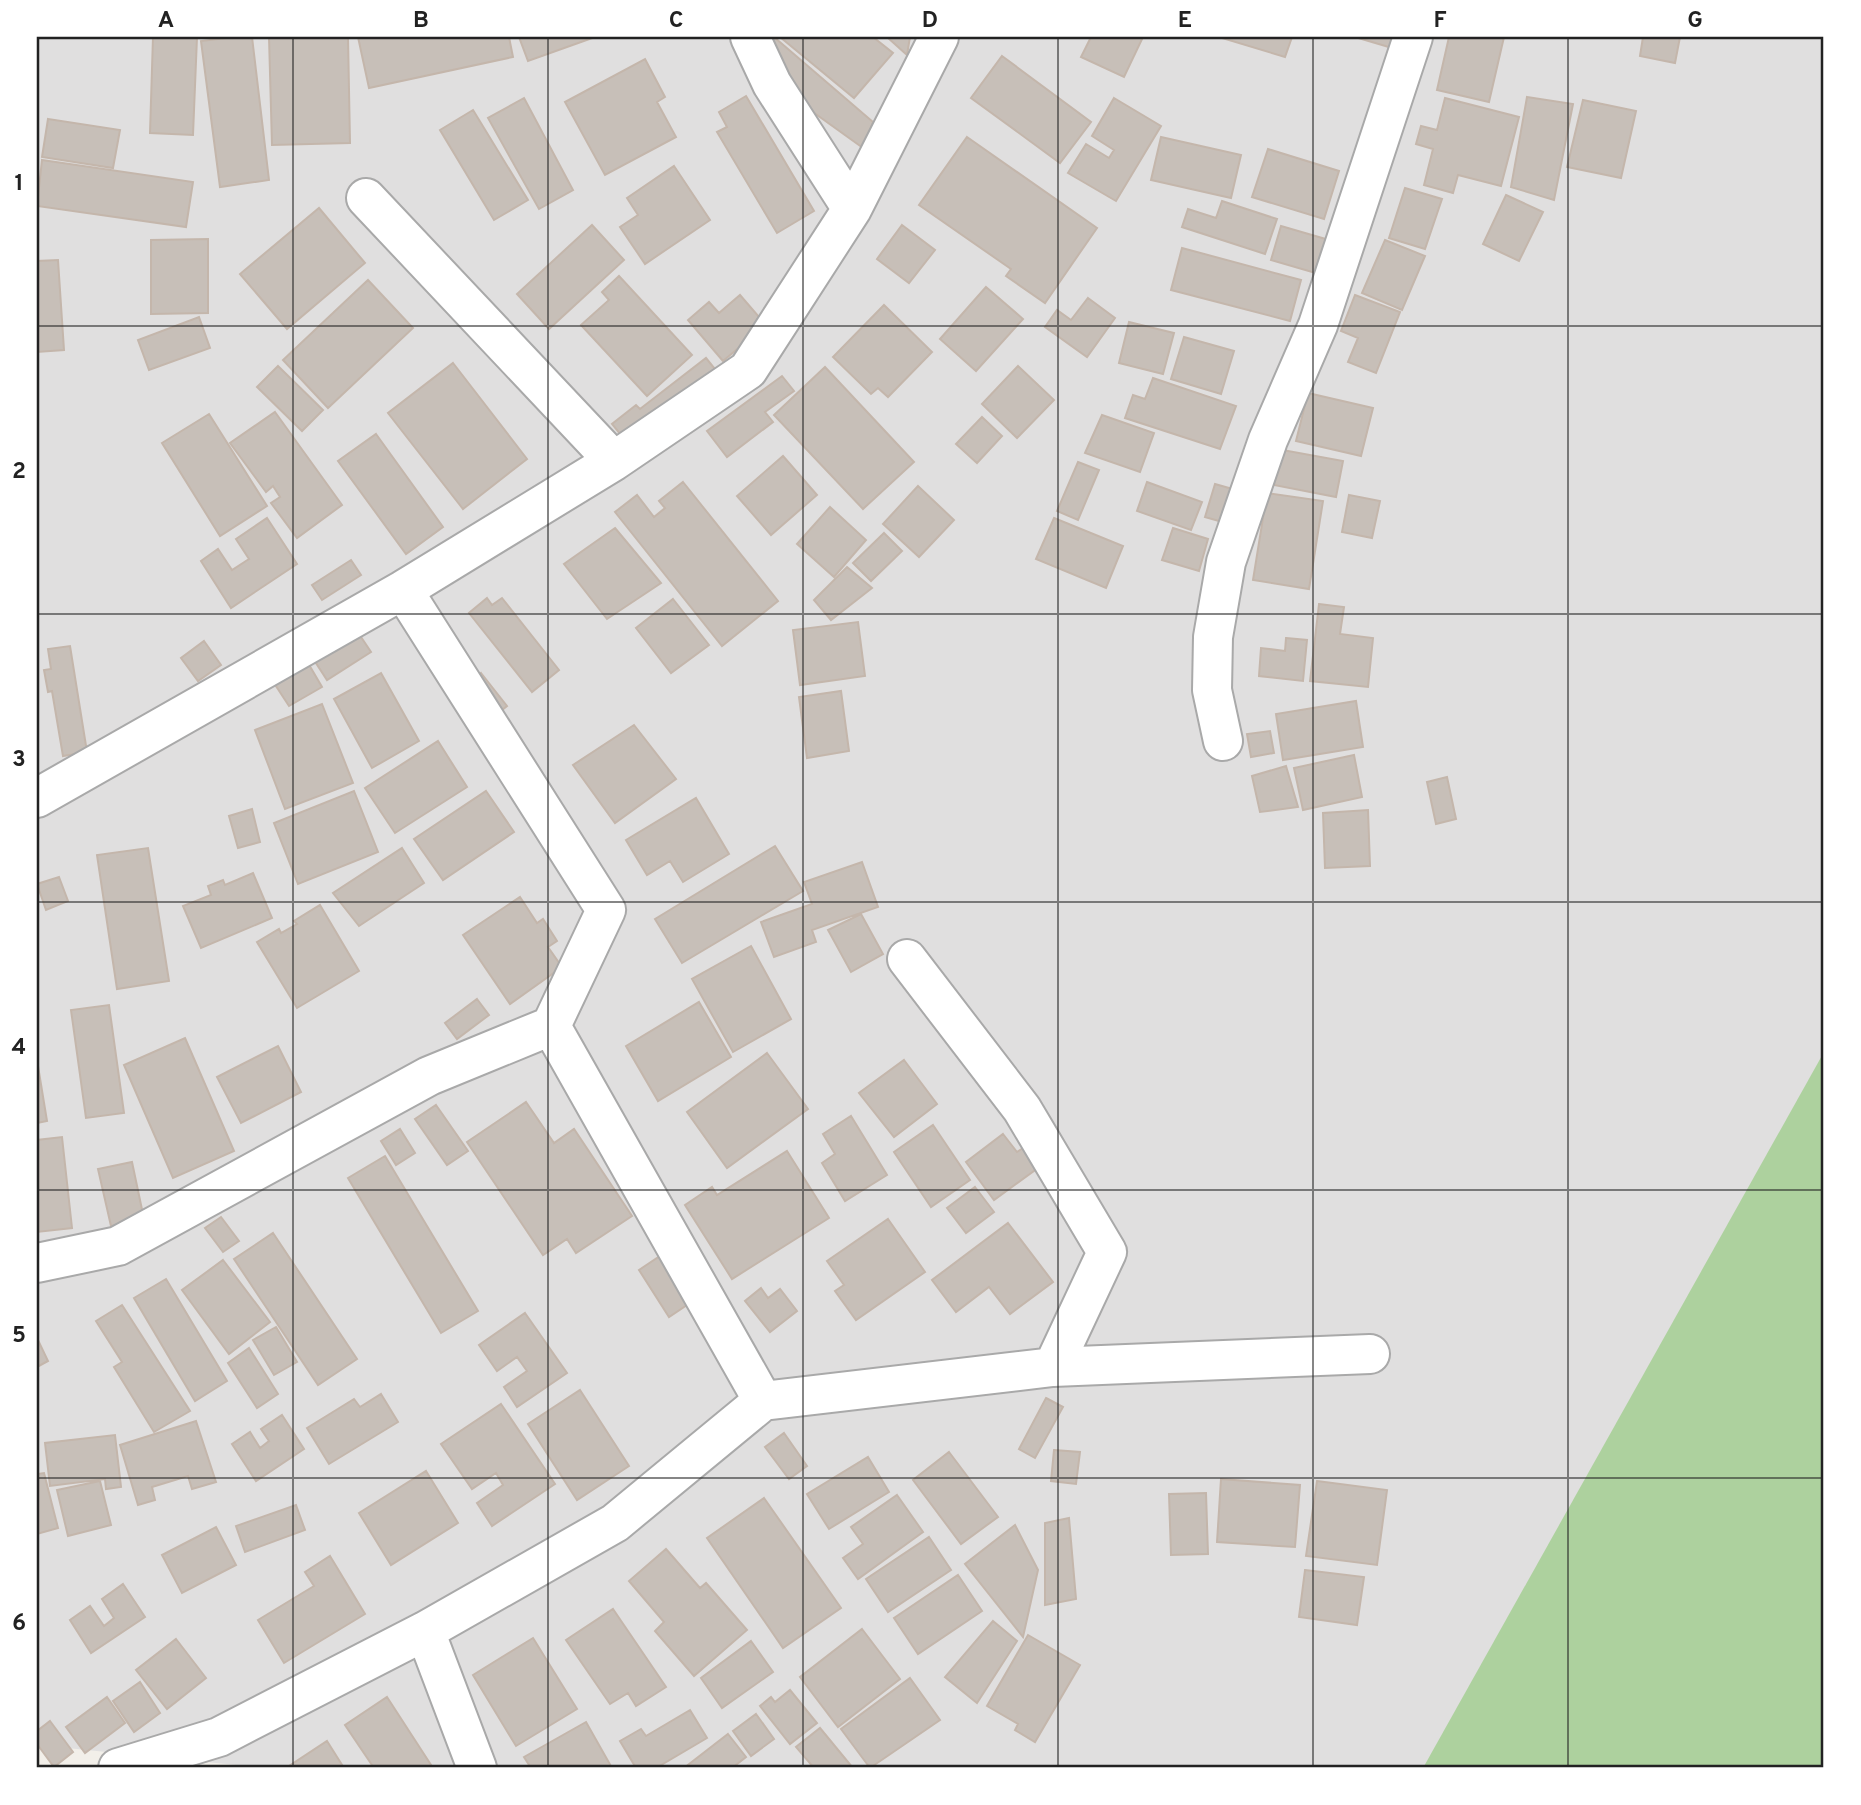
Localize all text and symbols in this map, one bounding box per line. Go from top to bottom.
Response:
text: A [158,7,174,36]
text: B [413,7,429,36]
text: C [669,7,683,36]
text: D [922,7,938,36]
text: E [1178,7,1192,36]
text: F [1433,7,1447,36]
text: G [1687,7,1703,36]
text: 1 [14,170,24,199]
text: 2 [12,458,26,487]
text: 3 [12,746,26,775]
text: 4 [12,1034,26,1063]
text: 5 [12,1322,26,1351]
text: 6 [12,1610,26,1639]

